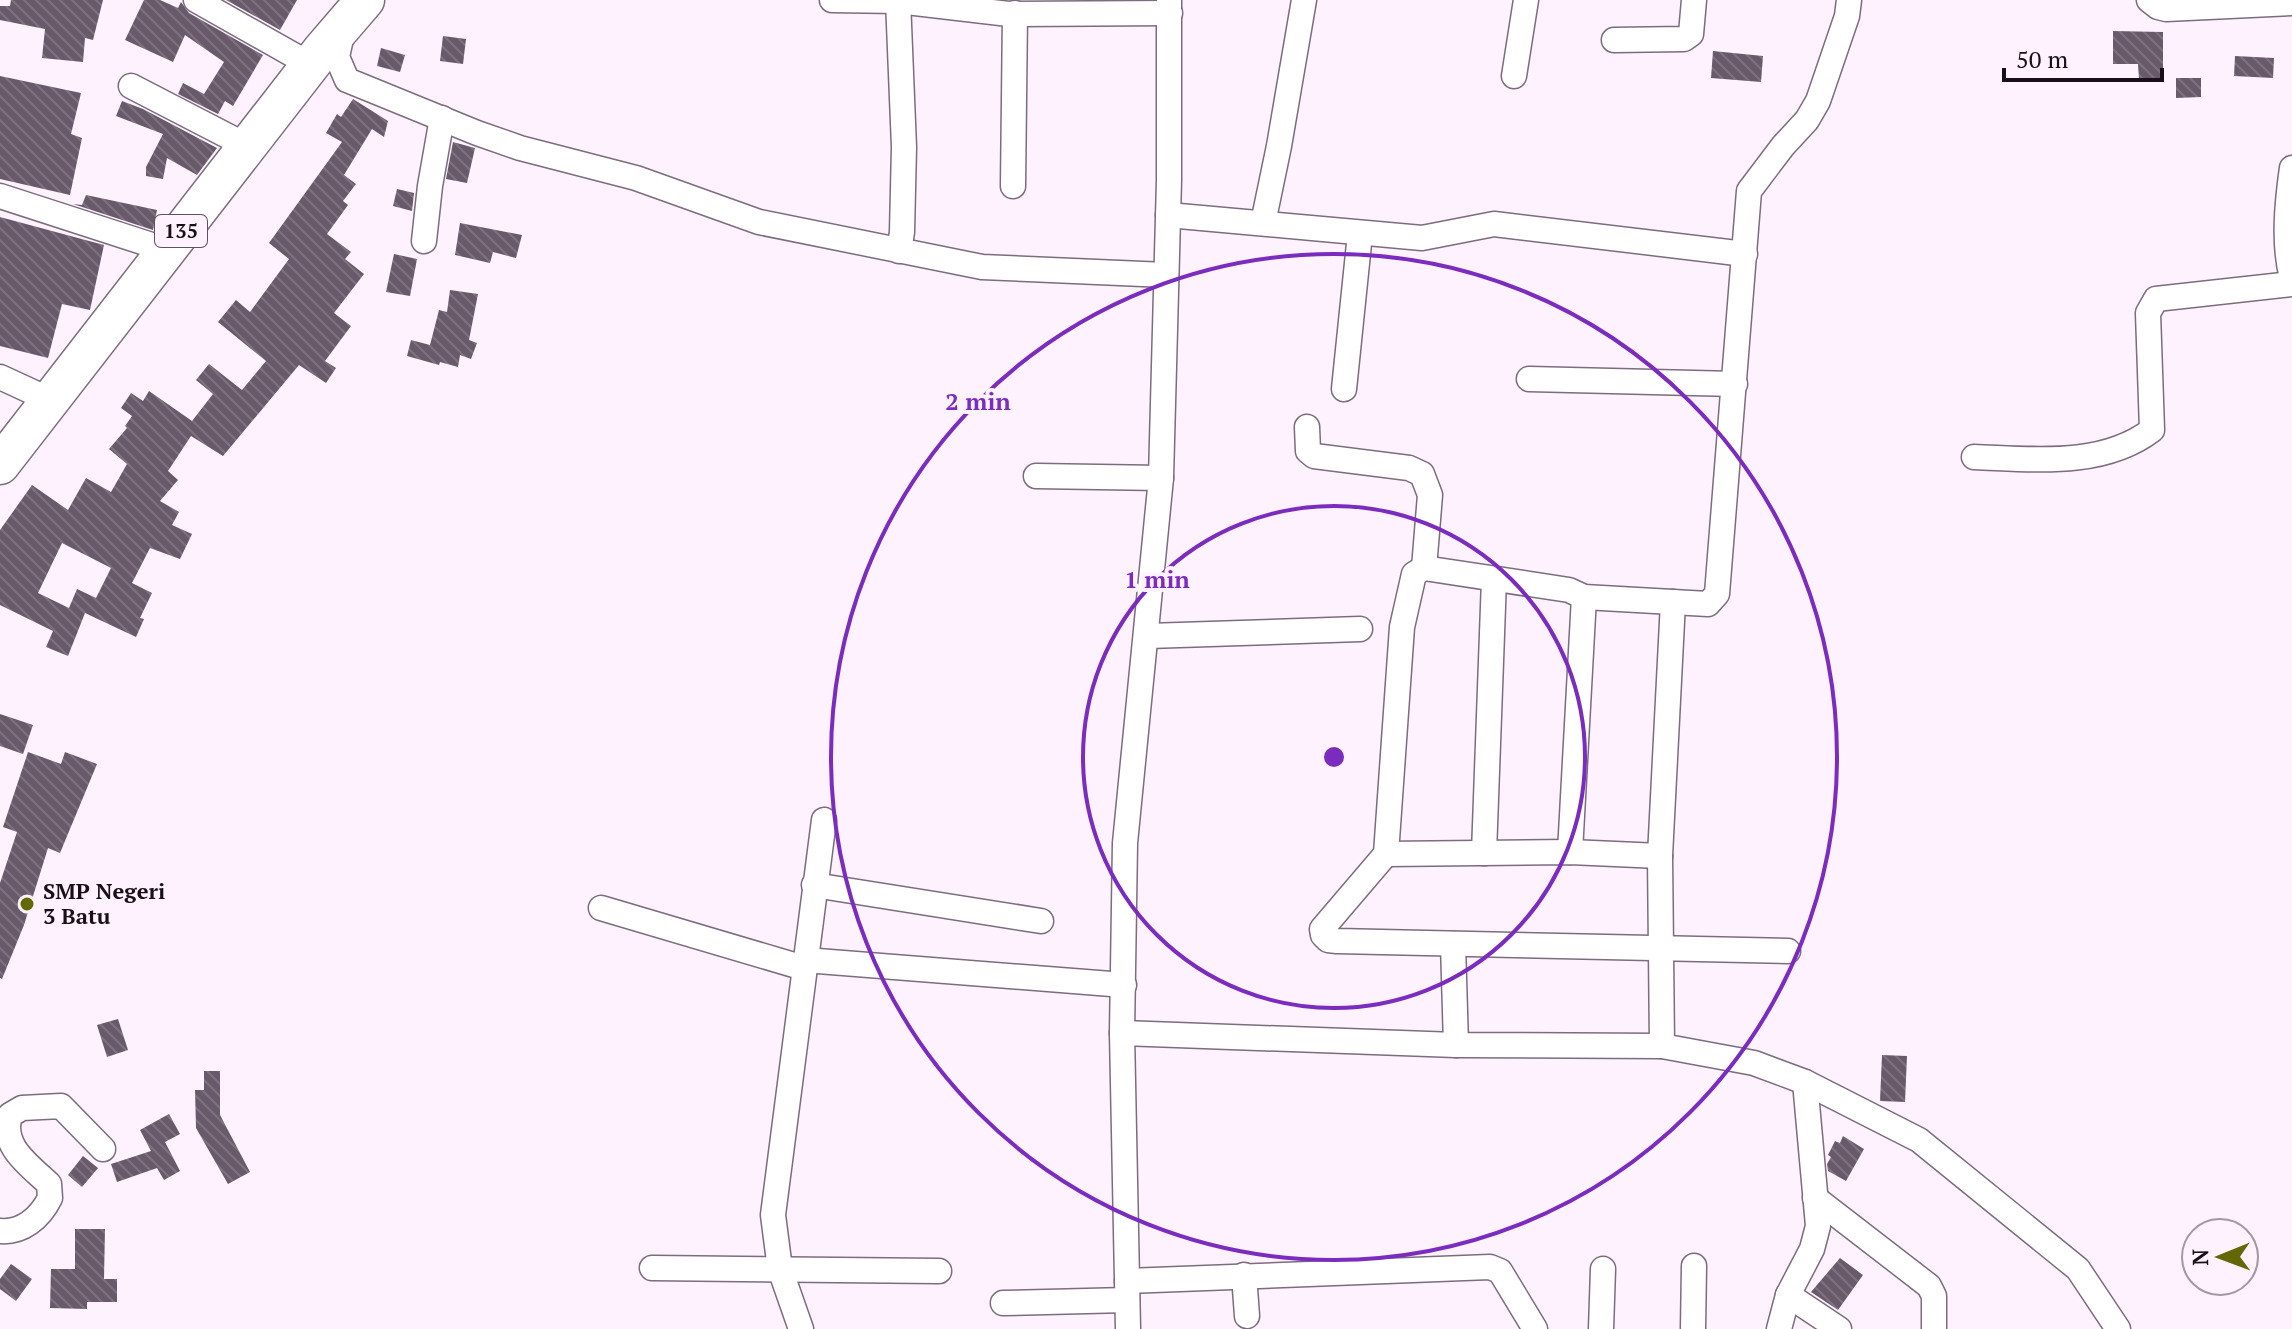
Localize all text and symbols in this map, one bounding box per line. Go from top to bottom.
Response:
scale bar [2004,32,2162,82]
text: 50 m [2016,43,2068,75]
road number: 135 [155,215,207,247]
text: 2 min [945,385,1011,417]
text: 1 min [1124,563,1190,595]
centre of rings [1320,743,1348,771]
place label: SMP Negeri 3 Batu [43,876,165,930]
marker: SMP Negeri 3 Batu [18,895,36,913]
north arrow [2180,1217,2260,1297]
text: N [2185,1248,2214,1266]

